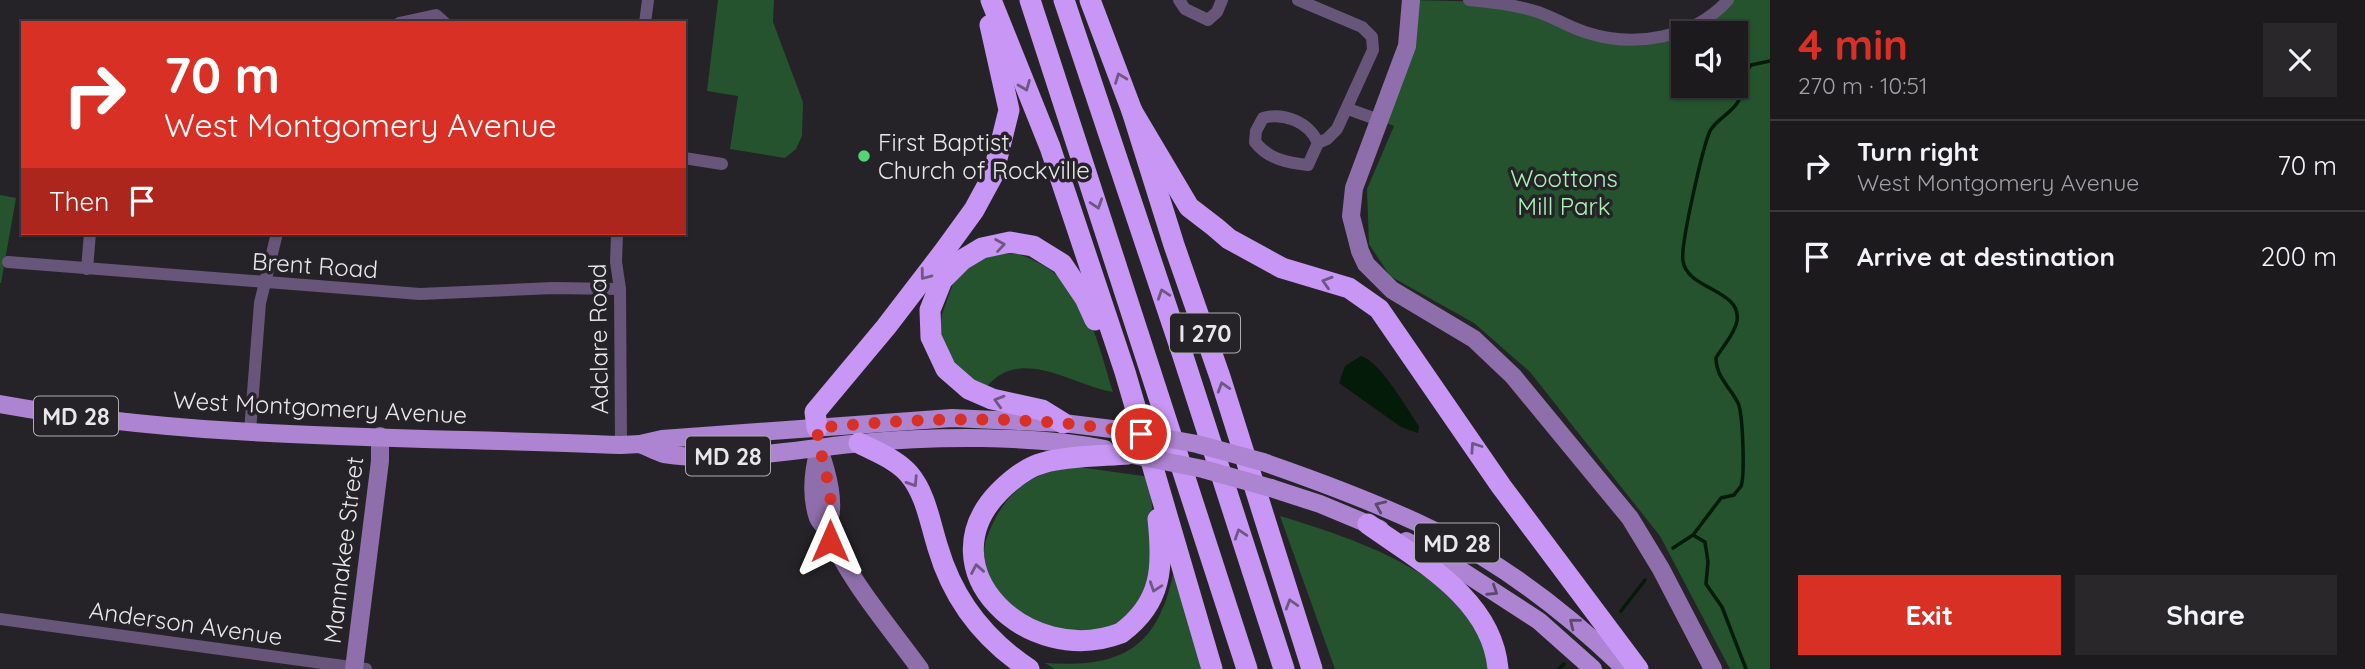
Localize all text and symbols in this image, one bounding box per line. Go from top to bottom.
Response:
text: 4 min [1798,18,1908,71]
map controls [1671,21,1748,98]
button: sound [1671,21,1748,98]
button: close [2263,23,2337,97]
text: 70 m [164,44,280,105]
icon: right [49,49,140,140]
text: 270 m · 10:51 [1798,71,1928,100]
one-way arrow [1114,73,1128,85]
one-way arrow [1017,79,1031,91]
text: West Montgomery Avenue [164,105,557,145]
place label: First Baptist Church of Rockville [878,127,1090,185]
text: Turn right [1857,135,1979,168]
icon: right [1798,147,1836,185]
marker: First Baptist Church of Rockville [856,148,872,164]
text: 70 m [2277,149,2337,182]
park label: Woottons Mill Park [1510,163,1618,221]
text: West Montgomery Avenue [1857,168,2139,197]
icon: arrive [123,182,161,220]
text: Then [49,185,109,218]
one-way arrow [1089,198,1104,210]
one-way arrow [994,237,1006,252]
icon: arrive [1798,238,1836,276]
text: Arrive at destination [1857,240,2115,273]
text: 200 m [2261,240,2337,273]
street label: Brent Road [251,246,379,284]
street label: Adclare Road [582,263,614,415]
one-way arrow [921,267,934,280]
one-way arrow [1321,275,1333,290]
one-way arrow [1157,289,1171,301]
road number: I 270 [1170,314,1240,352]
one-way arrow [1217,381,1231,394]
street label: West Montgomery Avenue [172,384,468,430]
one-way arrow [994,394,1006,409]
road number: MD 28 [34,396,118,436]
pin [1111,404,1171,464]
icon: arrive [1122,415,1160,453]
road number: MD 28 [686,436,770,476]
one-way arrow [1471,442,1483,455]
street label: Mannakee Street [317,455,369,645]
one-way arrow [905,474,918,487]
one-way arrow [1375,500,1388,514]
position arrow [793,504,867,578]
road number: MD 28 [1415,524,1499,562]
one-way arrow [1234,528,1249,540]
one-way arrow [970,564,985,575]
button: Exit [1798,575,2061,655]
button: Share [2075,575,2337,655]
one-way arrow [1149,581,1163,593]
one-way arrow [1485,583,1498,595]
street label: Anderson Avenue [87,595,285,651]
one-way arrow [1285,598,1299,611]
one-way arrow [1570,619,1582,632]

